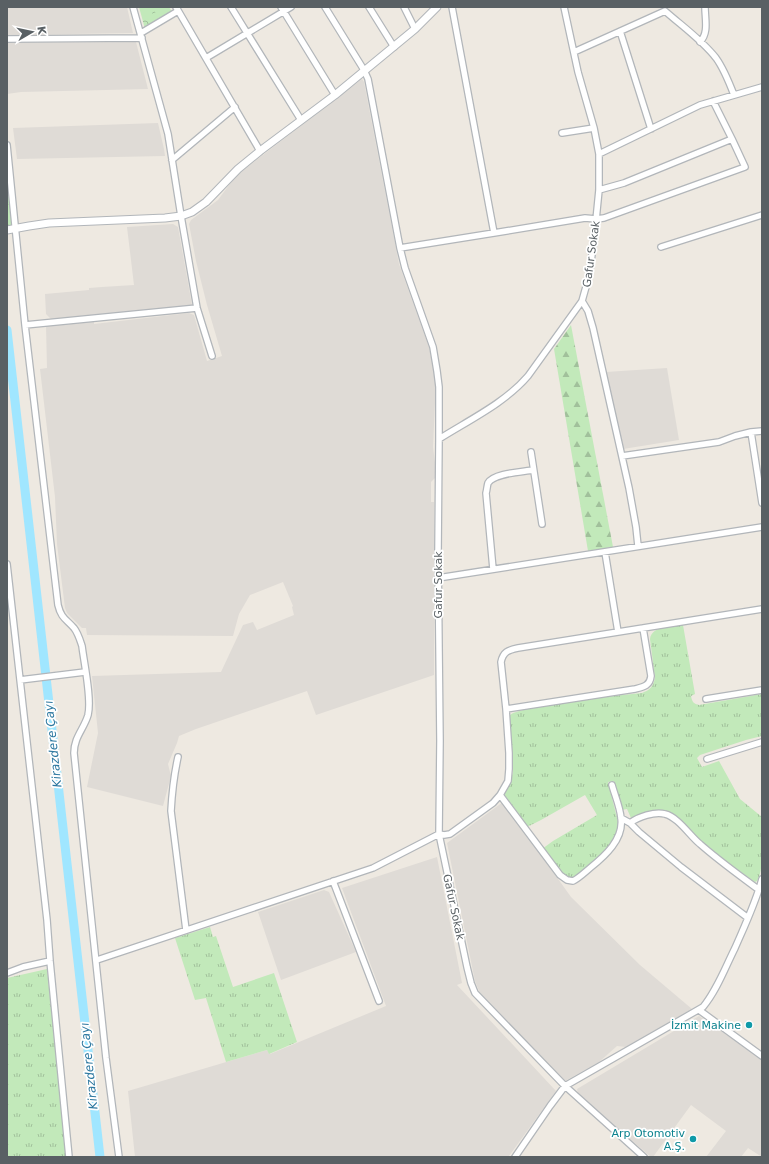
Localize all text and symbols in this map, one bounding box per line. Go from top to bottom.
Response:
north arrow [12,12,52,52]
text: K [34,25,49,36]
street label: Gafur Sokak [580,219,603,288]
street label: Gafur Sokak [432,551,445,619]
water label: Kirazdere Çayı [41,700,65,788]
street label: Gafur Sokak [440,873,467,942]
place label: İzmit Makine [671,1019,741,1032]
marker: İzmit Makine [744,1020,754,1030]
water label: Kirazdere Çayı [77,1022,101,1110]
place label: Arp Otomotiv A.Ş. [611,1127,685,1153]
marker: Arp Otomotiv A.Ş. [688,1134,698,1144]

